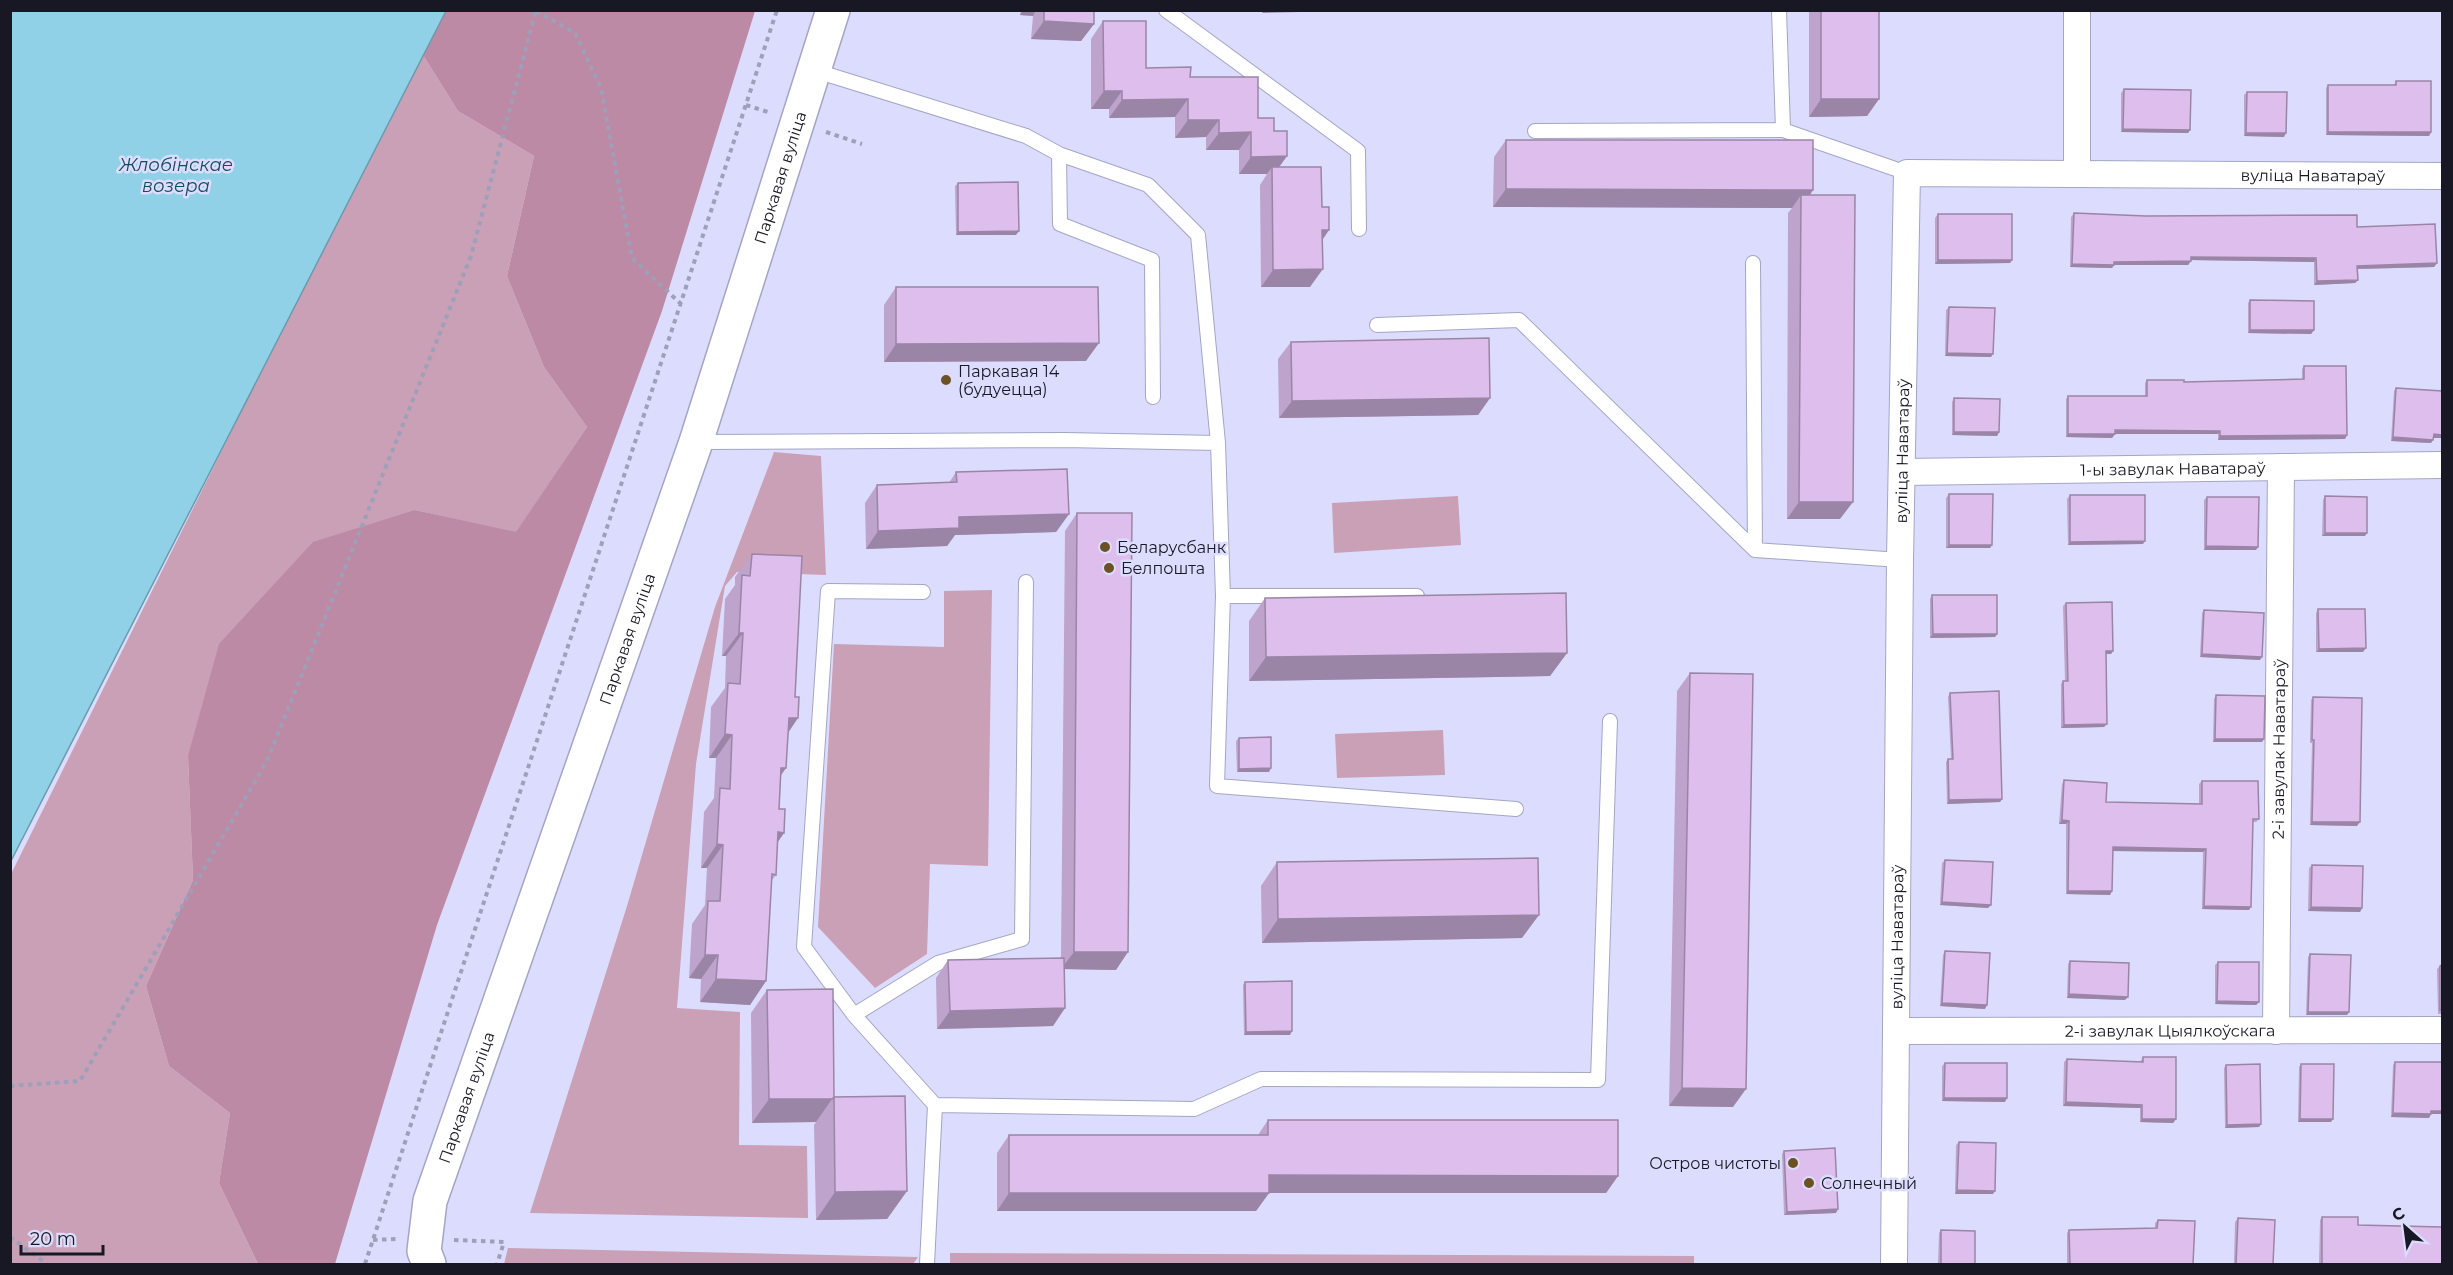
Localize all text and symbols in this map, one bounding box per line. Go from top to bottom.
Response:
street label: Паркавая вуліца [750,109,810,246]
water label: Жлобінскае возера [118,154,233,197]
street label: вуліца Наватараў [2240,166,2385,186]
place label: Паркавая 14 (будуецца) [958,362,1060,399]
marker: Паркавая 14 (будуецца) [939,373,953,387]
street label: вуліца Наватараў [1892,378,1913,524]
street label: 1-ы завулак Наватараў [2080,458,2266,480]
place label: Беларусбанк [1117,538,1227,557]
marker: Беларусбанк [1098,540,1112,554]
place label: Белпошта [1121,559,1205,578]
marker: Белпошта [1102,561,1116,575]
street label: Паркавая вуліца [596,571,659,707]
street label: 2-і завулак Наватараў [2269,659,2289,839]
street label: вуліца Наватараў [1887,864,1907,1010]
street label: 2-і завулак Цыялкоўскага [2065,1021,2275,1041]
street label: Паркавая вуліца [435,1029,499,1166]
place label: Остров чистоты [1649,1154,1781,1173]
marker: Остров чистоты [1786,1156,1800,1170]
place label: Солнечный [1821,1174,1917,1193]
marker: Солнечный [1802,1176,1816,1190]
north arrow [2375,1197,2435,1257]
text: С [2389,1203,2408,1225]
scale bar [21,1218,104,1256]
text: 20 m [30,1228,76,1250]

